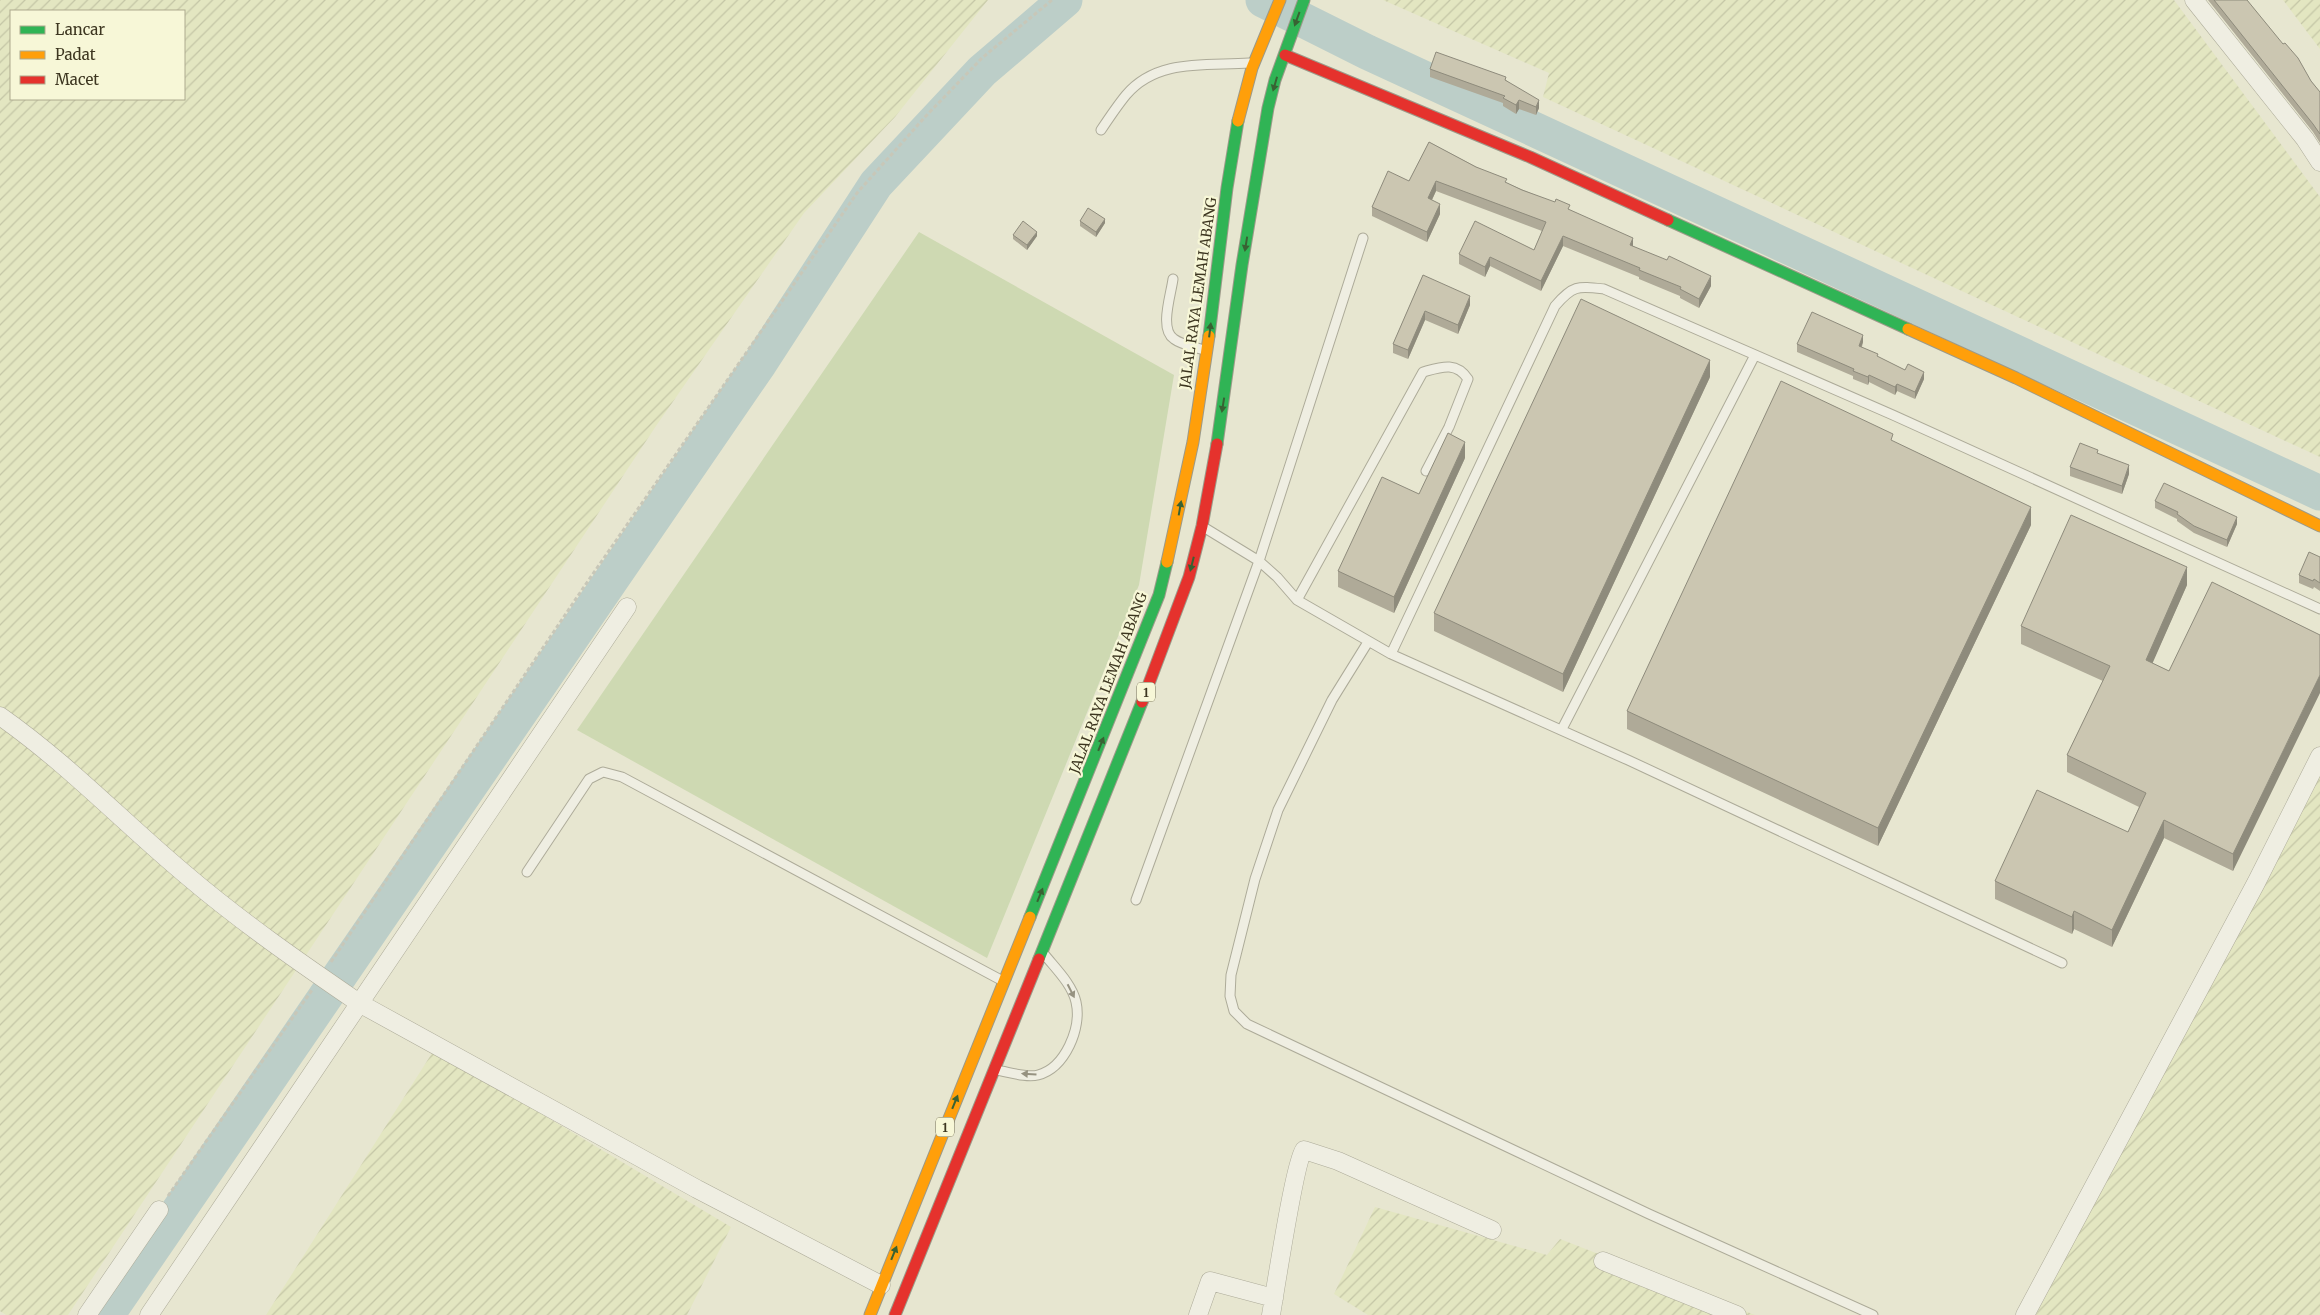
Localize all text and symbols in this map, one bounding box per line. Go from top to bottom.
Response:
legend [10,10,185,100]
one-way arrow [1293,12,1301,27]
text: Lancar [55,20,105,39]
text: Padat [55,45,96,64]
text: Macet [55,70,99,89]
one-way arrow [1270,76,1278,91]
street label: JALAL RAYA LEMAH ABANG [1176,196,1220,391]
one-way arrow [1241,236,1249,252]
one-way arrow [1206,322,1214,338]
one-way arrow [1219,397,1227,413]
one-way arrow [1176,499,1184,515]
one-way arrow [1188,557,1196,572]
street label: JALAL RAYA LEMAH ABANG [1065,590,1151,777]
road number: 1 [1137,682,1155,702]
one-way arrow [1097,736,1105,751]
one-way arrow [1036,888,1044,902]
one-way arrow [1067,984,1075,998]
one-way arrow [1021,1070,1037,1078]
one-way arrow [951,1095,959,1109]
road number: 1 [936,1118,954,1136]
one-way arrow [890,1245,898,1260]

